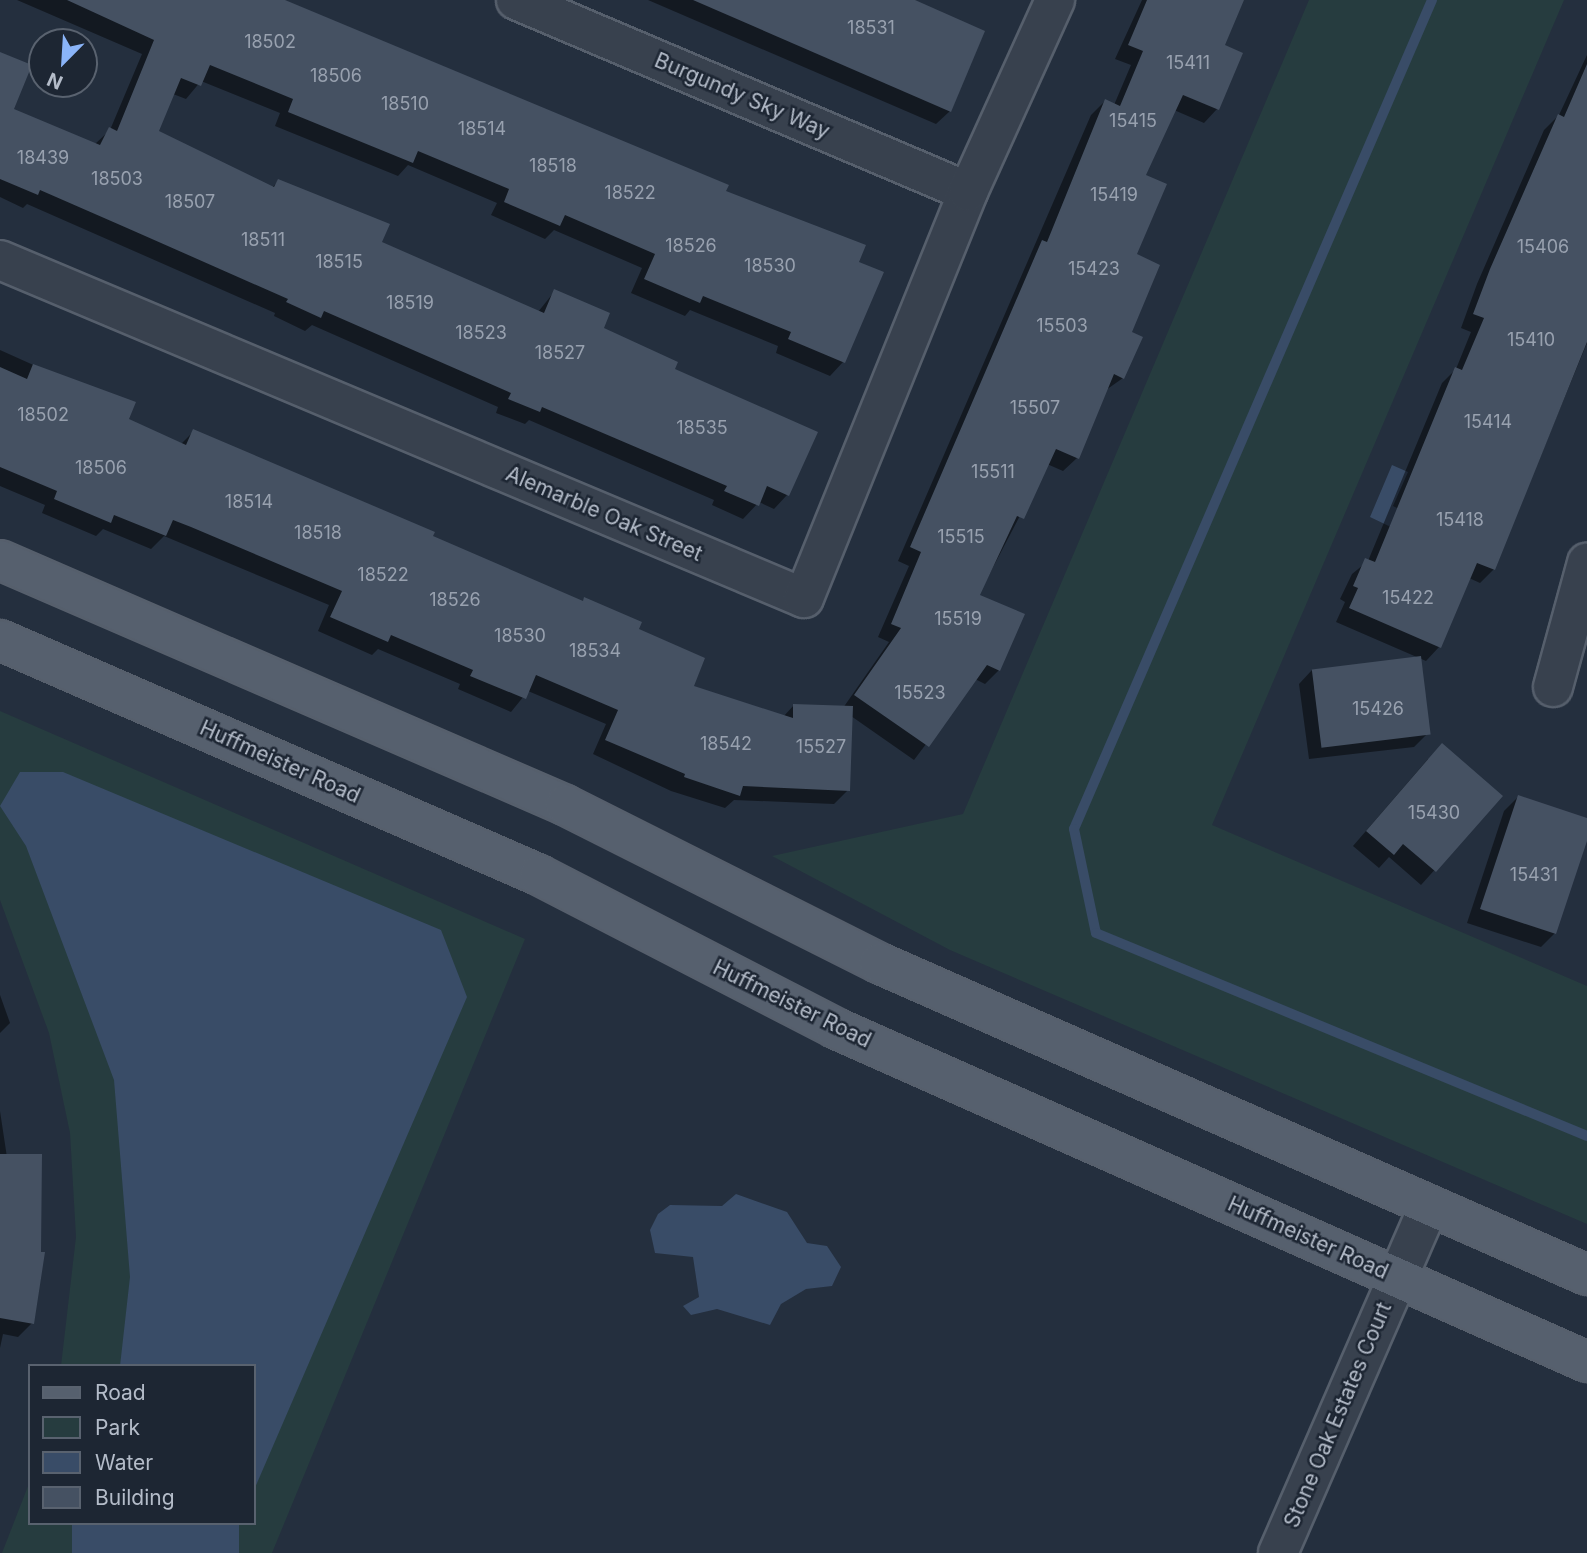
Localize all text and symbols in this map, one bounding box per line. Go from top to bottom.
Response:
house number: 18531 [847,17,895,39]
north arrow [28,28,98,98]
house number: 18502 [244,31,296,53]
street label: Burgundy Sky Way [651,48,833,144]
house number: 15411 [1166,52,1210,74]
house number: 18506 [310,65,362,87]
text: N [44,67,66,94]
house number: 18510 [381,93,429,115]
house number: 15415 [1109,110,1157,132]
house number: 18514 [458,118,506,140]
house number: 18439 [17,147,69,169]
house number: 18518 [529,155,577,177]
house number: 18503 [91,168,143,190]
house number: 18522 [604,182,656,204]
house number: 15419 [1090,184,1138,206]
house number: 18507 [165,191,215,213]
house number: 18511 [241,229,285,251]
house number: 18526 [665,235,717,257]
house number: 15406 [1517,236,1569,258]
house number: 18515 [315,251,363,273]
house number: 18530 [744,255,796,277]
house number: 15423 [1068,258,1120,280]
house number: 18519 [386,292,434,314]
house number: 15503 [1036,315,1088,337]
house number: 18523 [455,322,507,344]
house number: 15410 [1507,329,1555,351]
house number: 18527 [535,342,585,364]
house number: 15507 [1010,397,1060,419]
house number: 18502 [17,404,69,426]
house number: 15414 [1464,411,1512,433]
house number: 18535 [676,417,728,439]
house number: 18506 [75,457,127,479]
street label: Alemarble Oak Street [502,461,706,567]
house number: 15511 [971,461,1015,483]
house number: 18514 [225,491,273,513]
house number: 15418 [1436,509,1484,531]
house number: 18518 [294,522,342,544]
house number: 15515 [937,526,985,548]
house number: 18522 [357,564,409,586]
house number: 15422 [1382,587,1434,609]
house number: 18526 [429,589,481,611]
house number: 15519 [934,608,982,630]
house number: 18530 [494,625,546,647]
house number: 18534 [569,640,621,662]
house number: 15523 [894,682,946,704]
house number: 15426 [1352,698,1404,720]
street label: Huffmeister Road [196,715,364,809]
house number: 18542 [700,733,752,755]
house number: 15527 [796,736,846,758]
house number: 15430 [1408,802,1460,824]
house number: 15431 [1510,864,1558,886]
street label: Huffmeister Road [709,955,875,1053]
street label: Huffmeister Road [1224,1191,1392,1285]
street label: Stone Oak Estates Court [1279,1299,1397,1531]
legend [28,1364,256,1525]
text: Road [95,1380,146,1405]
text: Park [95,1415,140,1440]
text: Water [95,1450,153,1475]
text: Building [95,1485,175,1510]

